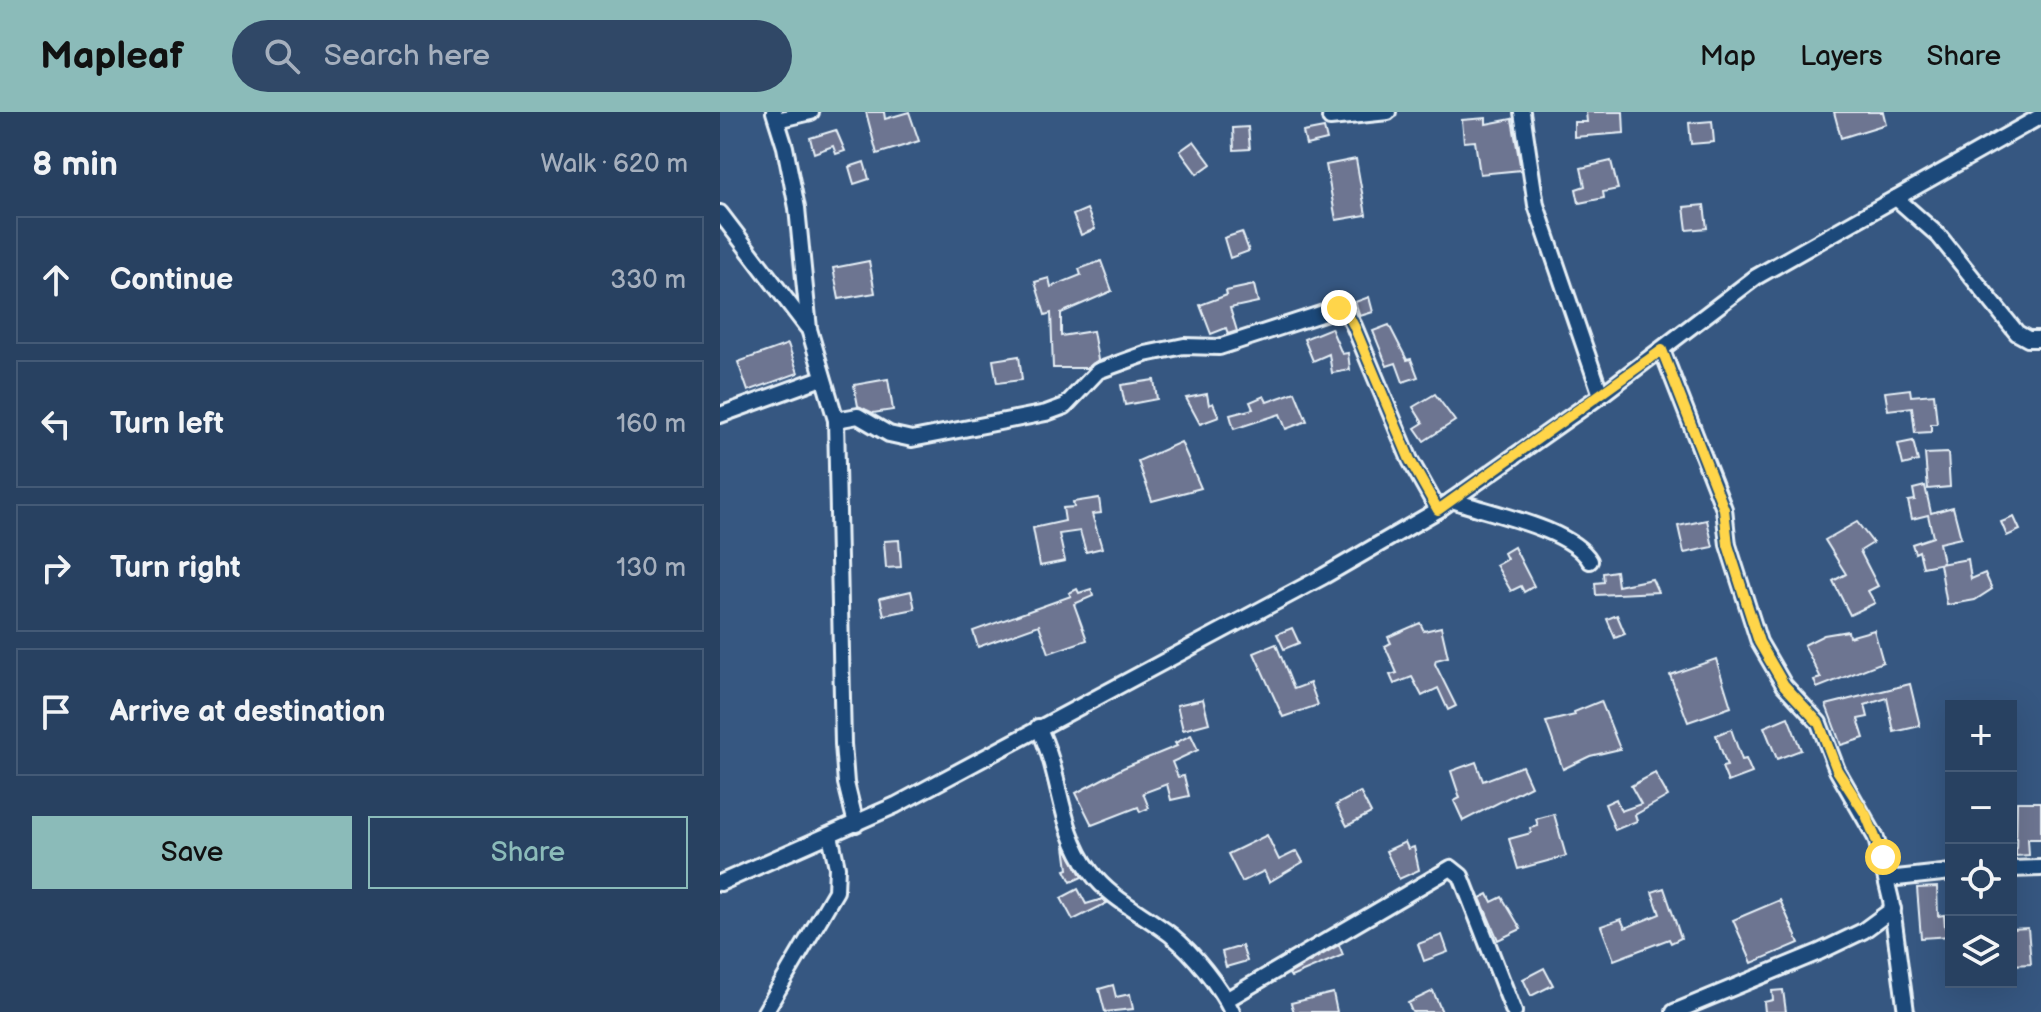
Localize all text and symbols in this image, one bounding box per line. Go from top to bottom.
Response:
search box [232,20,792,92]
text: Mapleaf [40,34,184,79]
icon: search [260,34,304,78]
text: Search here [324,38,490,74]
text: Map [1700,40,1756,73]
text: Layers [1800,40,1883,73]
text: Share [1927,40,2001,73]
text: 8 min [32,144,118,185]
text: Walk · 620 m [541,149,688,180]
icon: ahead [34,258,78,302]
text: Continue [110,262,233,298]
text: 330 m [610,265,686,296]
route end [1321,290,1357,326]
icon: left [34,402,78,446]
text: Turn left [110,406,224,442]
text: 160 m [616,409,686,440]
icon: right [34,546,78,590]
text: Turn right [110,550,241,586]
text: 130 m [616,553,686,584]
icon: arrive [34,690,78,734]
text: Arrive at destination [110,694,386,730]
map controls [1945,700,2017,988]
button: + [1945,700,2017,772]
button: − [1945,772,2017,844]
button: Save [32,816,352,889]
button: Share [368,816,688,889]
route start [1865,839,1901,875]
button: locate [1945,844,2017,916]
button: layers [1945,916,2017,988]

